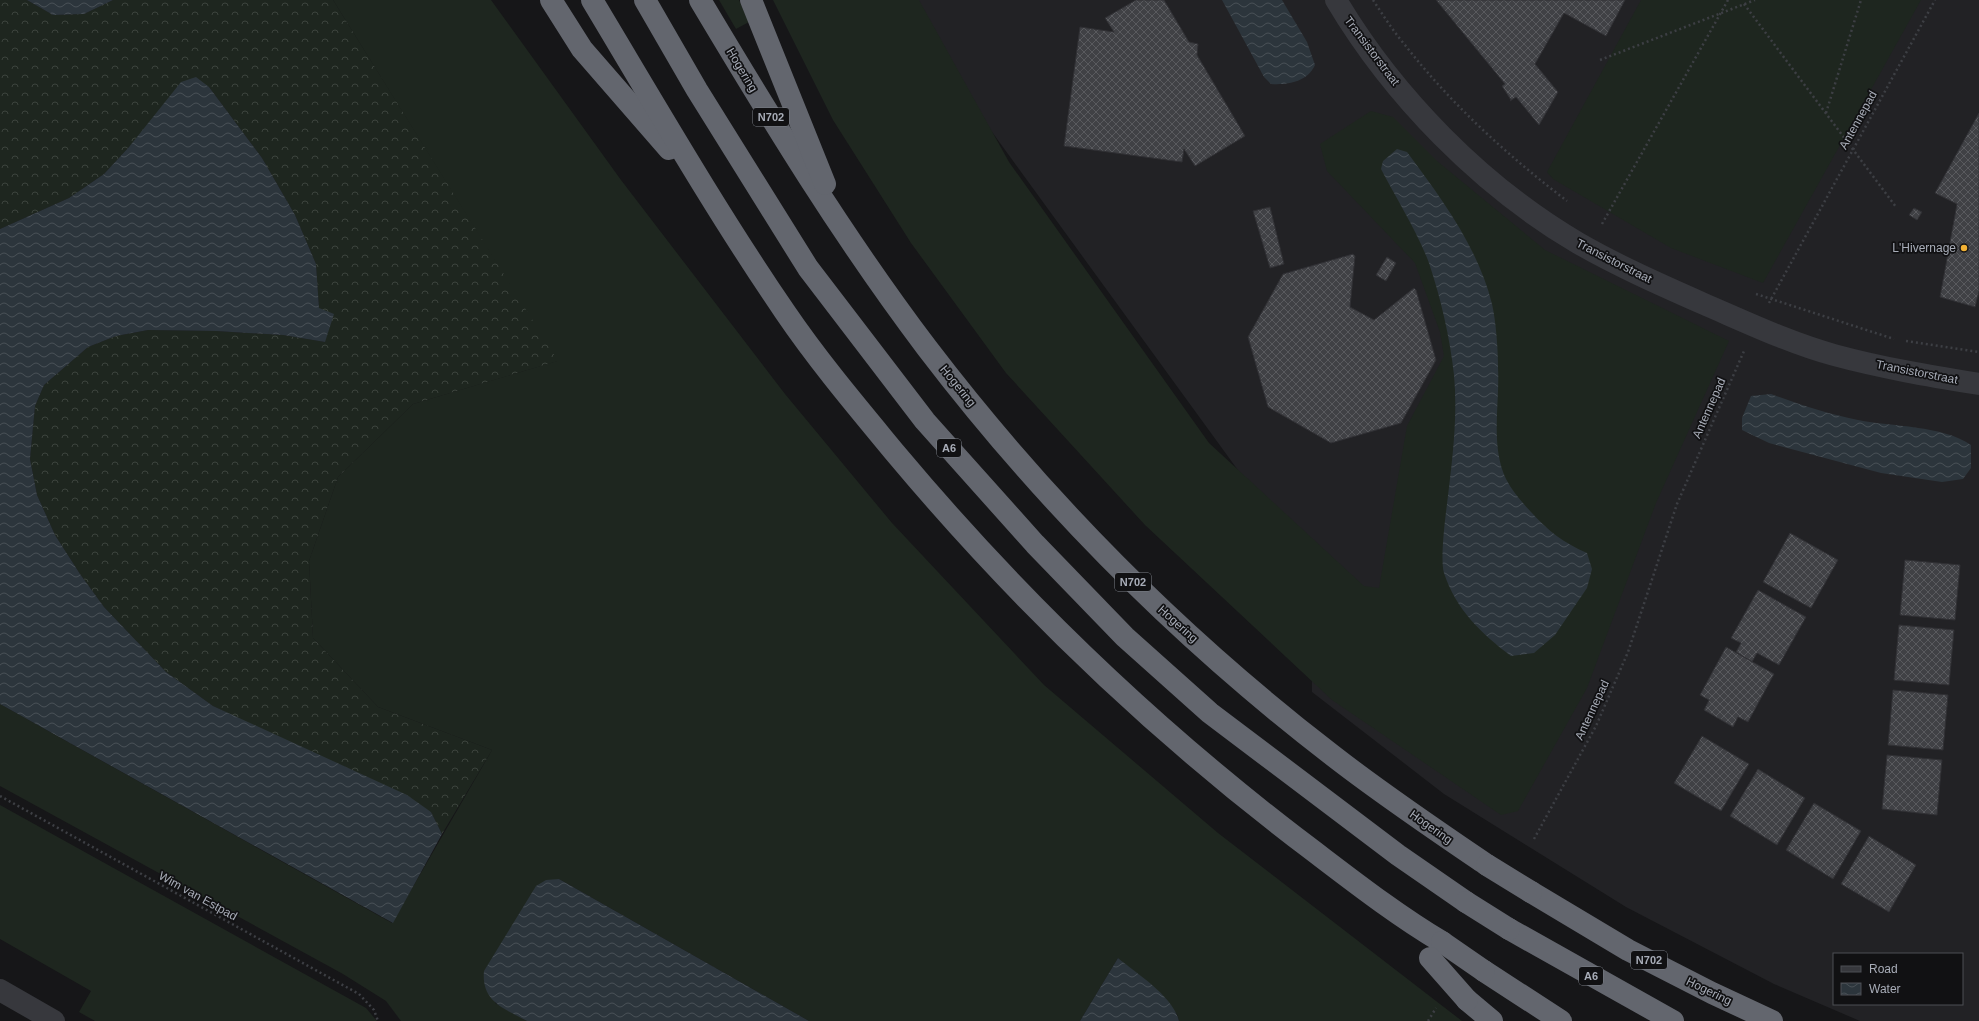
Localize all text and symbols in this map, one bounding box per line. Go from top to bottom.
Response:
street label: Transistorstraat [1341,14,1403,89]
street label: Hogering [723,46,761,94]
street label: Antennepad [1836,88,1880,152]
road number: N702 [753,108,789,126]
street label: Transistorstraat [1574,236,1655,286]
place label: L'Hivernage [1892,241,1956,255]
marker: L'Hivernage [1959,243,1969,253]
street label: Transistorstraat [1875,357,1960,387]
street label: Hogering [937,363,979,409]
street label: Antennepad [1689,376,1729,440]
road number: A6 [937,439,961,457]
road number: N702 [1115,573,1151,591]
street label: Hogering [1155,603,1201,645]
street label: Antennepad [1572,678,1612,742]
street label: Hogering [1407,807,1455,847]
street label: Wim van Estpad [156,869,240,923]
road number: N702 [1631,951,1667,969]
legend [1833,953,1963,1005]
text: Road [1869,962,1898,976]
road number: A6 [1579,967,1603,985]
street label: Hogering [1684,974,1734,1008]
text: Water [1869,982,1901,996]

